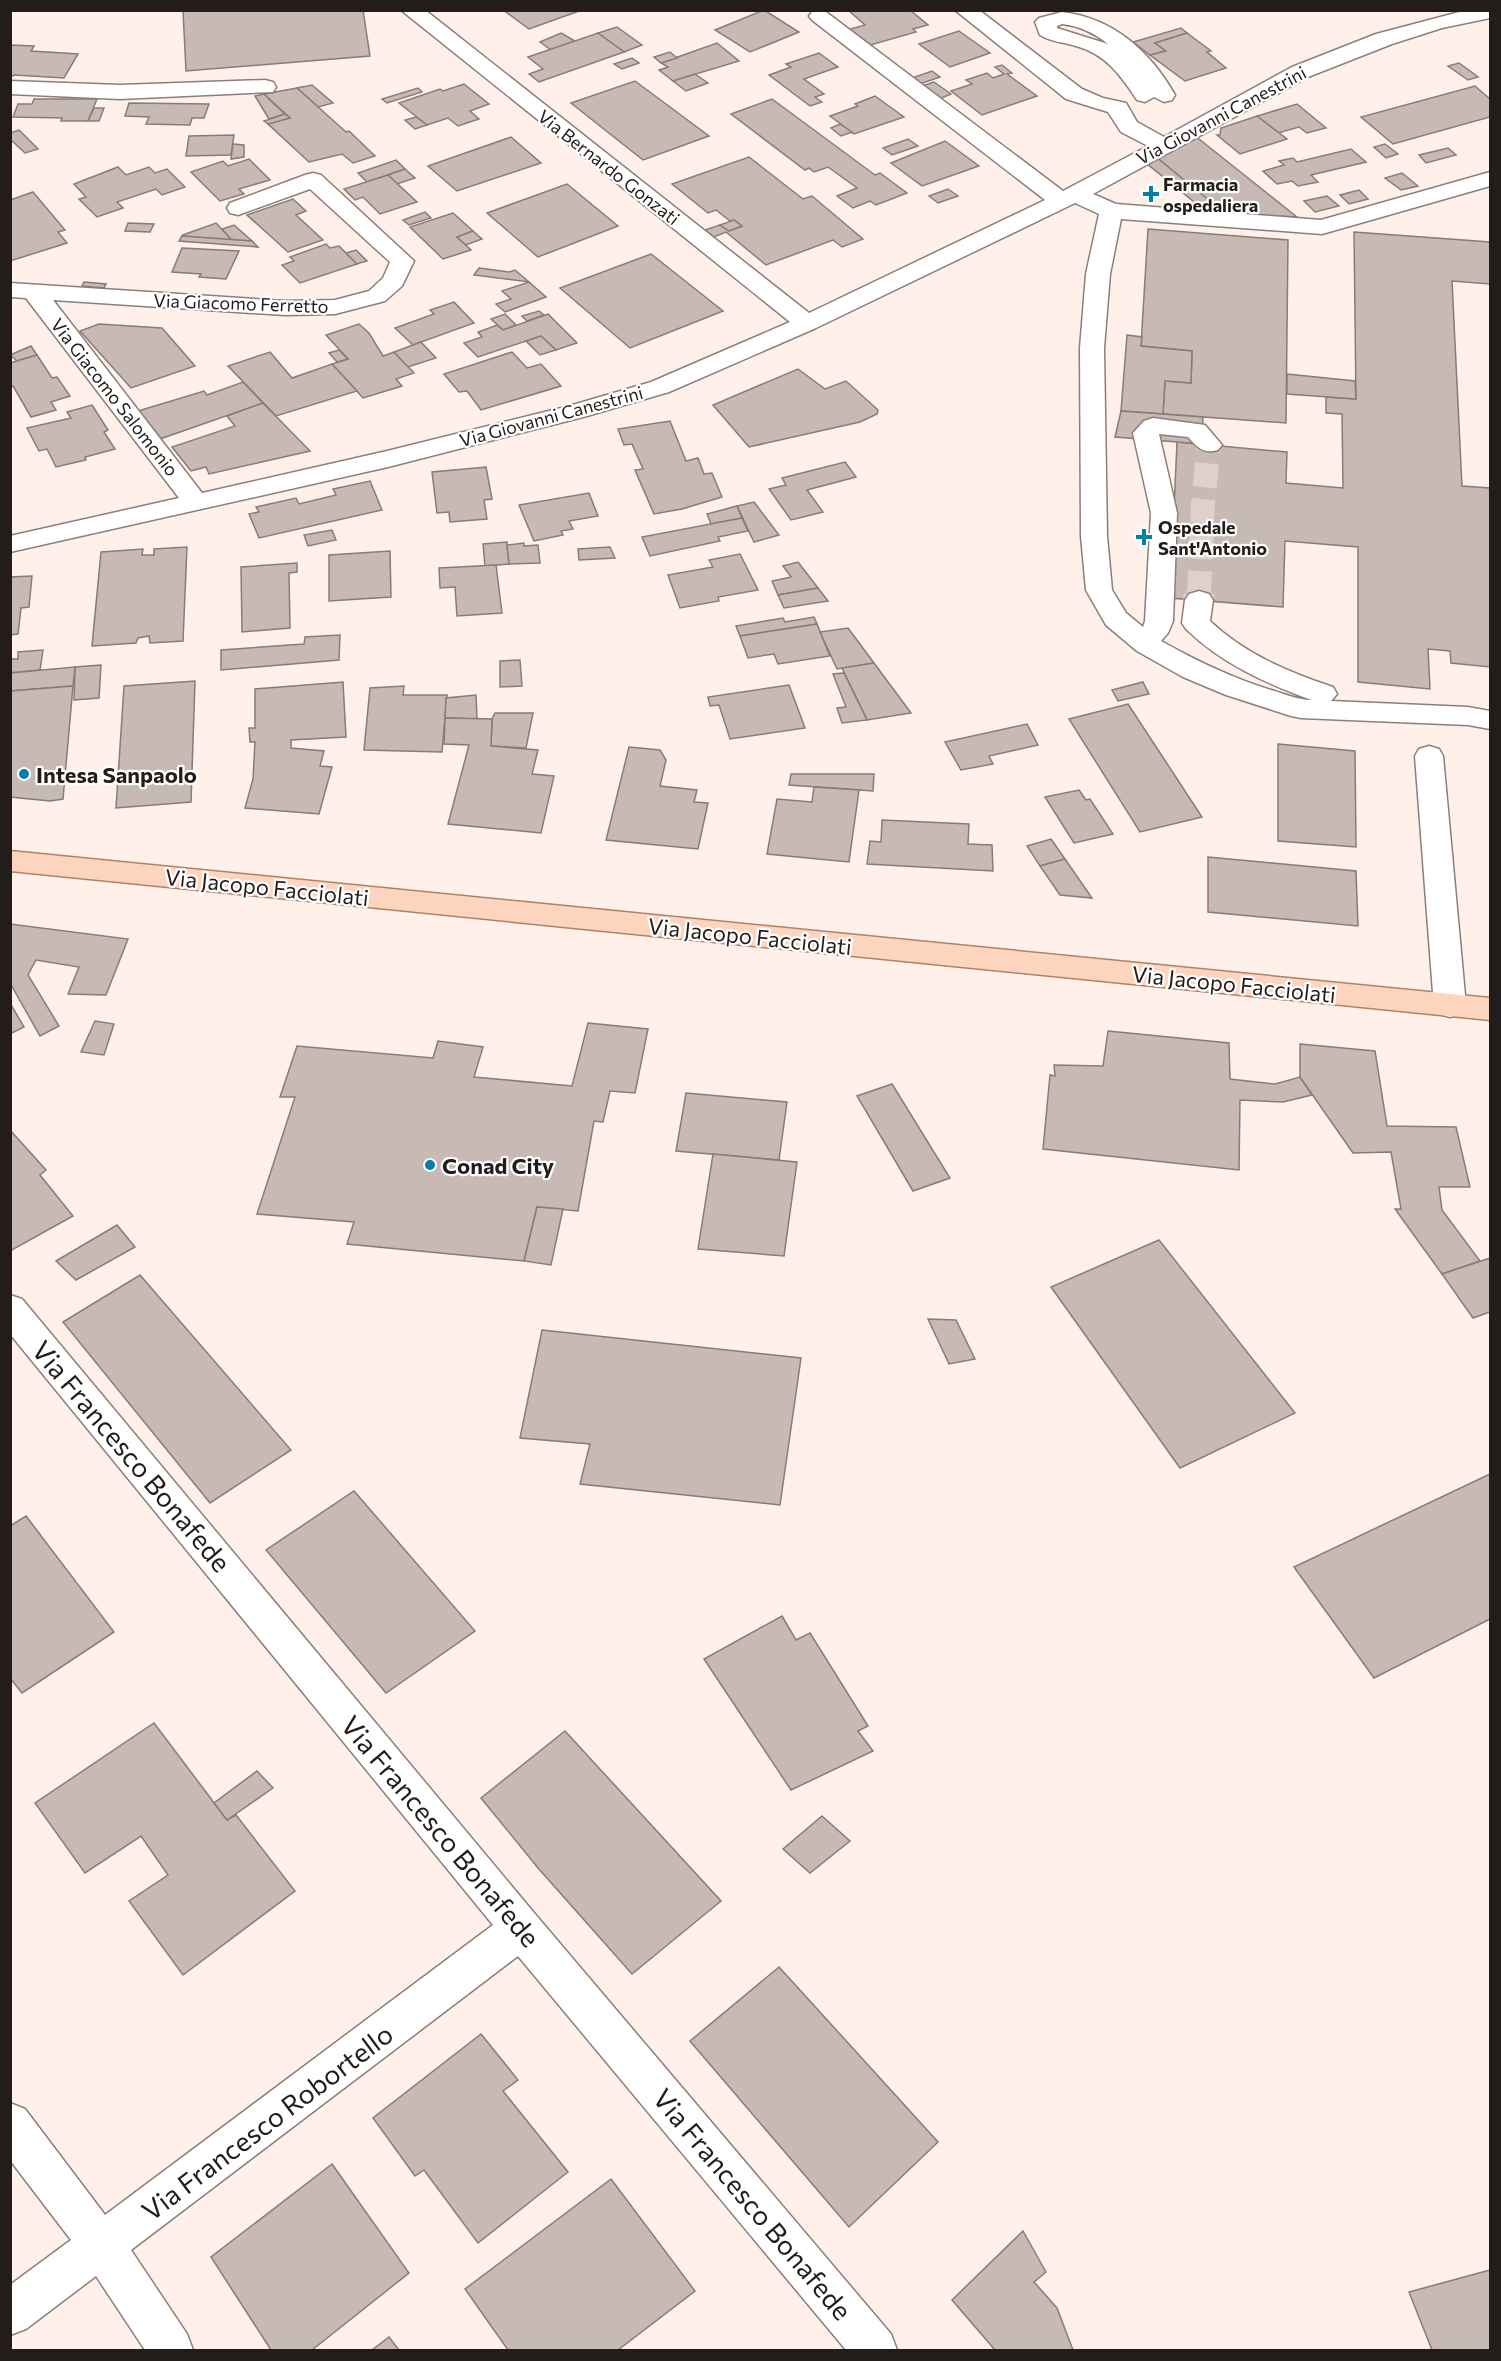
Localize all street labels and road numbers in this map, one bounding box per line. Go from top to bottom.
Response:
street label: Via Giovanni Canestrini [1132,61,1310,169]
street label: Via Bernardo Gonzati [534,105,684,229]
street label: Via Giacomo Ferretto [153,289,329,317]
street label: Via Giacomo Salomonio [47,314,183,480]
street label: Via Giovanni Canestrini [457,381,645,451]
street label: Via Jacopo Facciolati [164,863,370,911]
street label: Via Jacopo Facciolati [647,912,853,960]
street label: Via Jacopo Facciolati [1131,960,1337,1008]
street label: Via Francesco Bonafede [26,1334,238,1578]
street label: Via Francesco Bonafede [335,1709,547,1953]
street label: Via Francesco Robortello [135,2017,399,2227]
street label: Via Francesco Bonafede [647,2082,859,2326]

